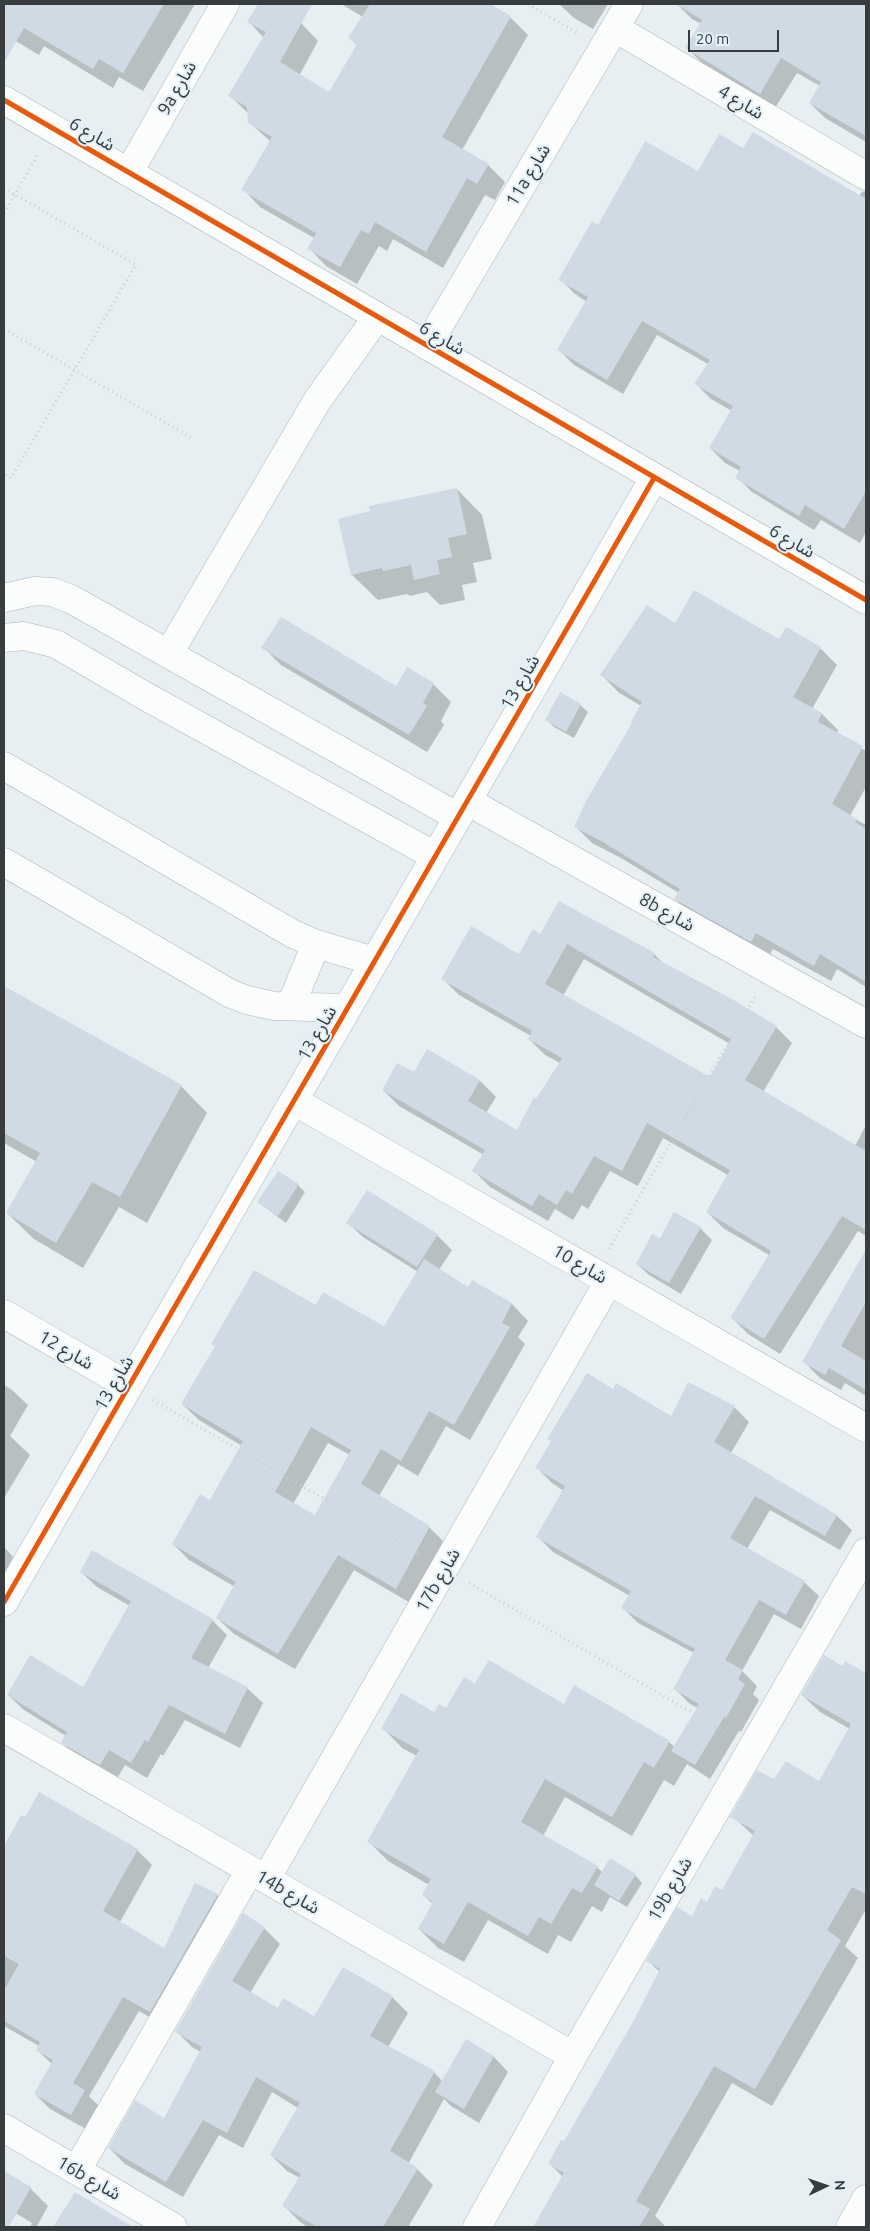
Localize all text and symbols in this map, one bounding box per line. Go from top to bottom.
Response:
scale bar [690,20,781,52]
text: 20 m [696,30,729,47]
street label: 9a شارع [153,57,201,119]
street label: شارع 4 [714,80,768,124]
street label: شارع 6 [65,112,119,156]
street label: 11a شارع [501,140,555,210]
street label: شارع 6 [415,316,469,360]
street label: شارع 6 [765,519,819,563]
street label: شارع 13 [496,651,544,713]
street label: 8b شارع [636,888,698,936]
street label: شارع 13 [293,1002,341,1064]
street label: شارع 10 [549,1240,611,1288]
street label: شارع 12 [35,1326,97,1374]
street label: شارع 13 [90,1352,138,1414]
street label: 17b شارع [411,1544,465,1616]
street label: 19b شارع [643,1853,697,1925]
street label: 14b شارع [252,1865,324,1919]
street label: 16b شارع [53,2151,125,2205]
north arrow [800,2161,850,2211]
text: N [832,2180,848,2191]

